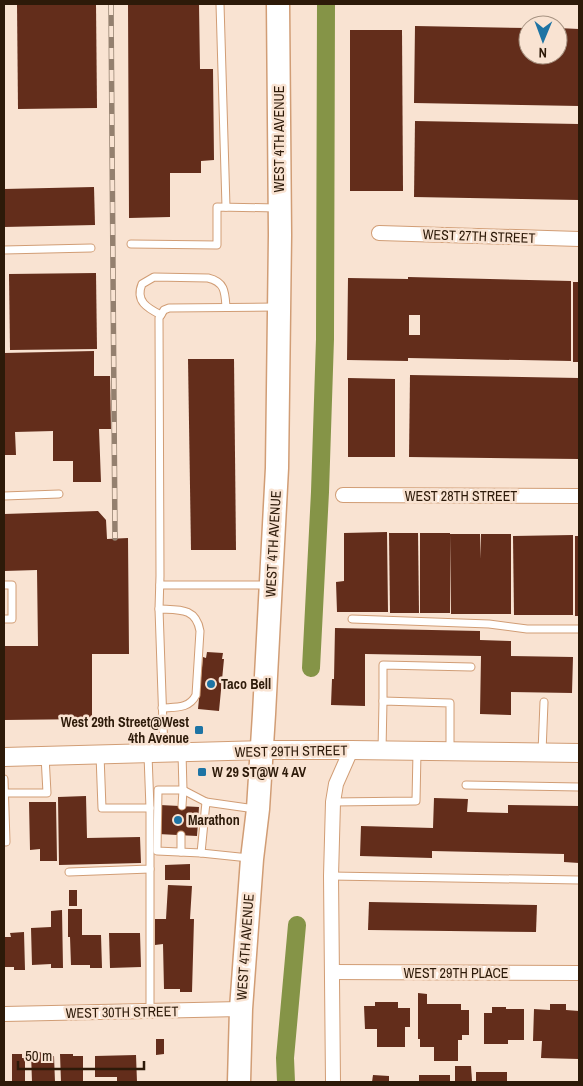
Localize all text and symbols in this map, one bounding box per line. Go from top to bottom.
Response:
north arrow [518,15,568,65]
text: N [538,44,547,62]
street label: WEST 4TH AVENUE [270,86,288,192]
street label: WEST 27TH STREET [422,225,536,247]
street label: WEST 28TH STREET [405,487,517,505]
street label: WEST 4TH AVENUE [261,490,285,598]
place label: Taco Bell [221,675,271,693]
marker: Taco Bell [205,678,217,690]
place label: West 29th Street@West 4th Avenue [61,713,189,747]
marker: West 29th Street@West 4th Avenue [193,724,205,736]
street label: WEST 29TH STREET [234,741,348,761]
place label: W 29 ST@W 4 AV [212,763,306,781]
marker: W 29 ST@W 4 AV [196,766,208,778]
place label: Marathon [188,811,240,829]
marker: Marathon [172,814,184,826]
street label: WEST 4TH AVENUE [232,893,258,1001]
street label: WEST 29TH PLACE [403,964,509,982]
street label: WEST 30TH STREET [65,1002,179,1022]
scale bar [18,1038,144,1070]
text: 50 m [25,1045,52,1066]

